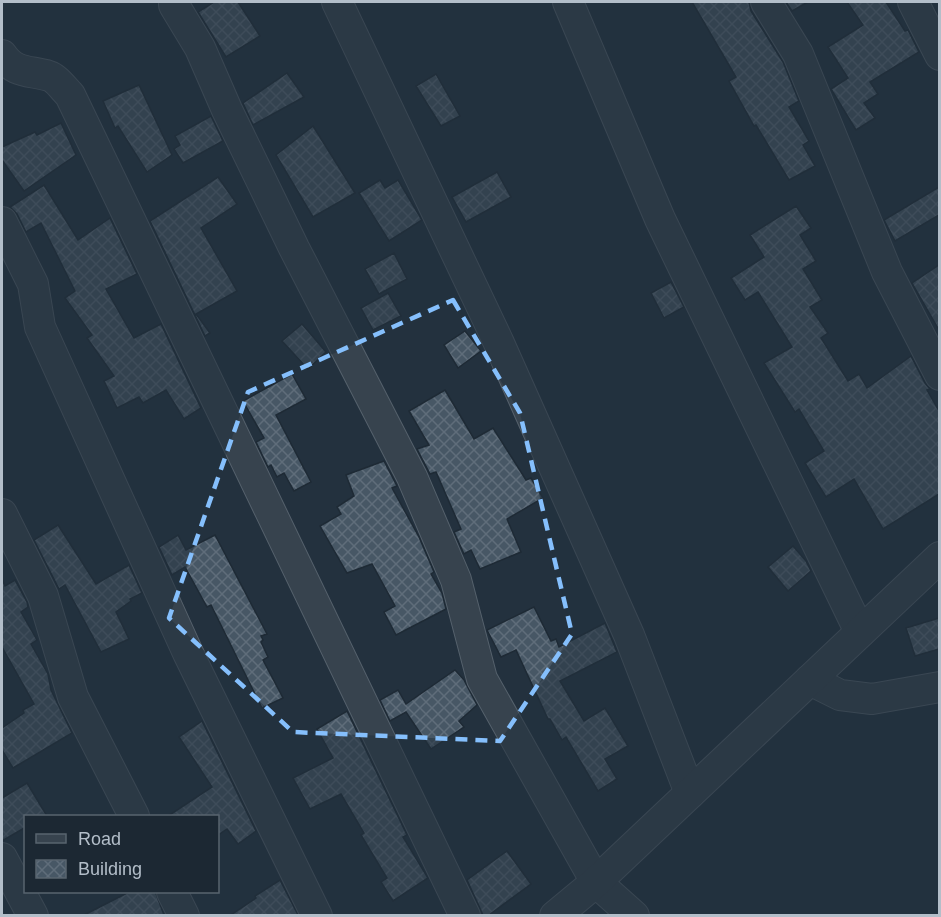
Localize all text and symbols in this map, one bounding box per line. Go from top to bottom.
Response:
legend [24,815,219,893]
text: Road [78,829,121,849]
text: Building [78,859,142,879]

